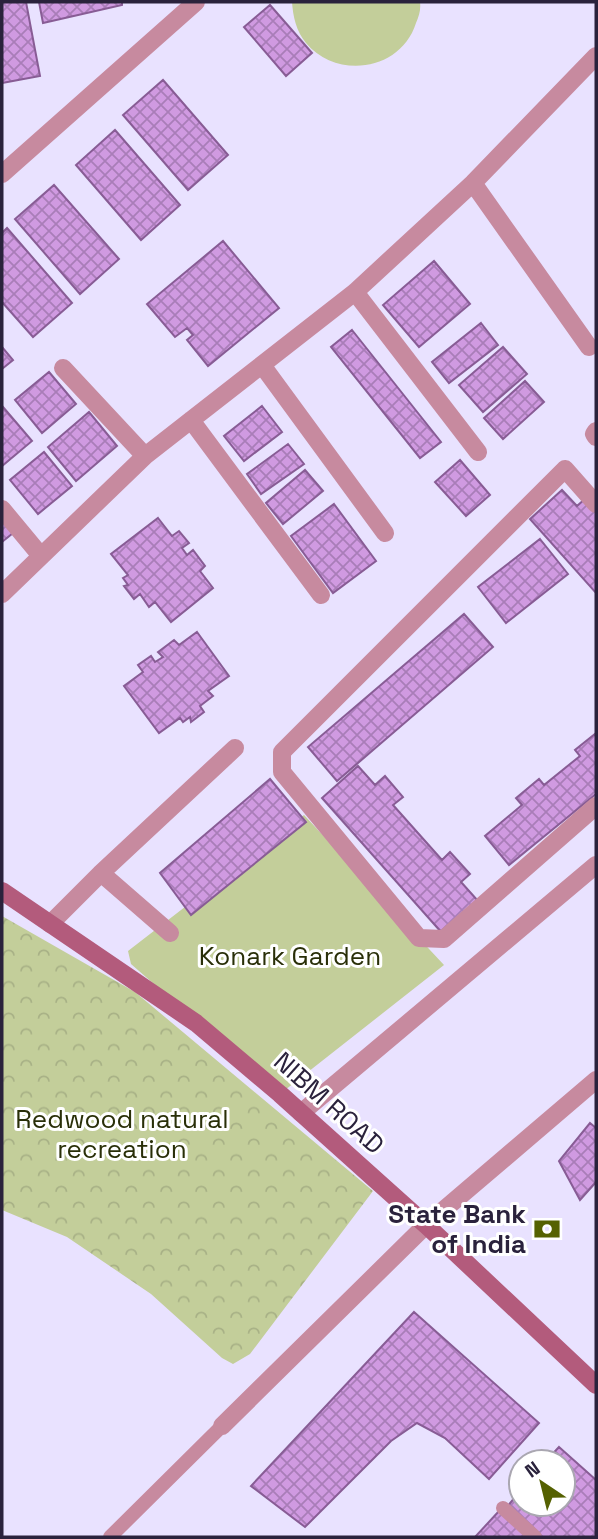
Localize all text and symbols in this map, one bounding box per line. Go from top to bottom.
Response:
park label: Konark Garden [199,939,381,973]
street label: NIBM ROAD [267,1044,391,1162]
park label: Redwood natural recreation [15,1102,229,1166]
place label: State Bank of India [388,1197,526,1261]
bank icon: State Bank of India [532,1214,562,1244]
north arrow [507,1448,577,1518]
text: N [520,1456,545,1483]

